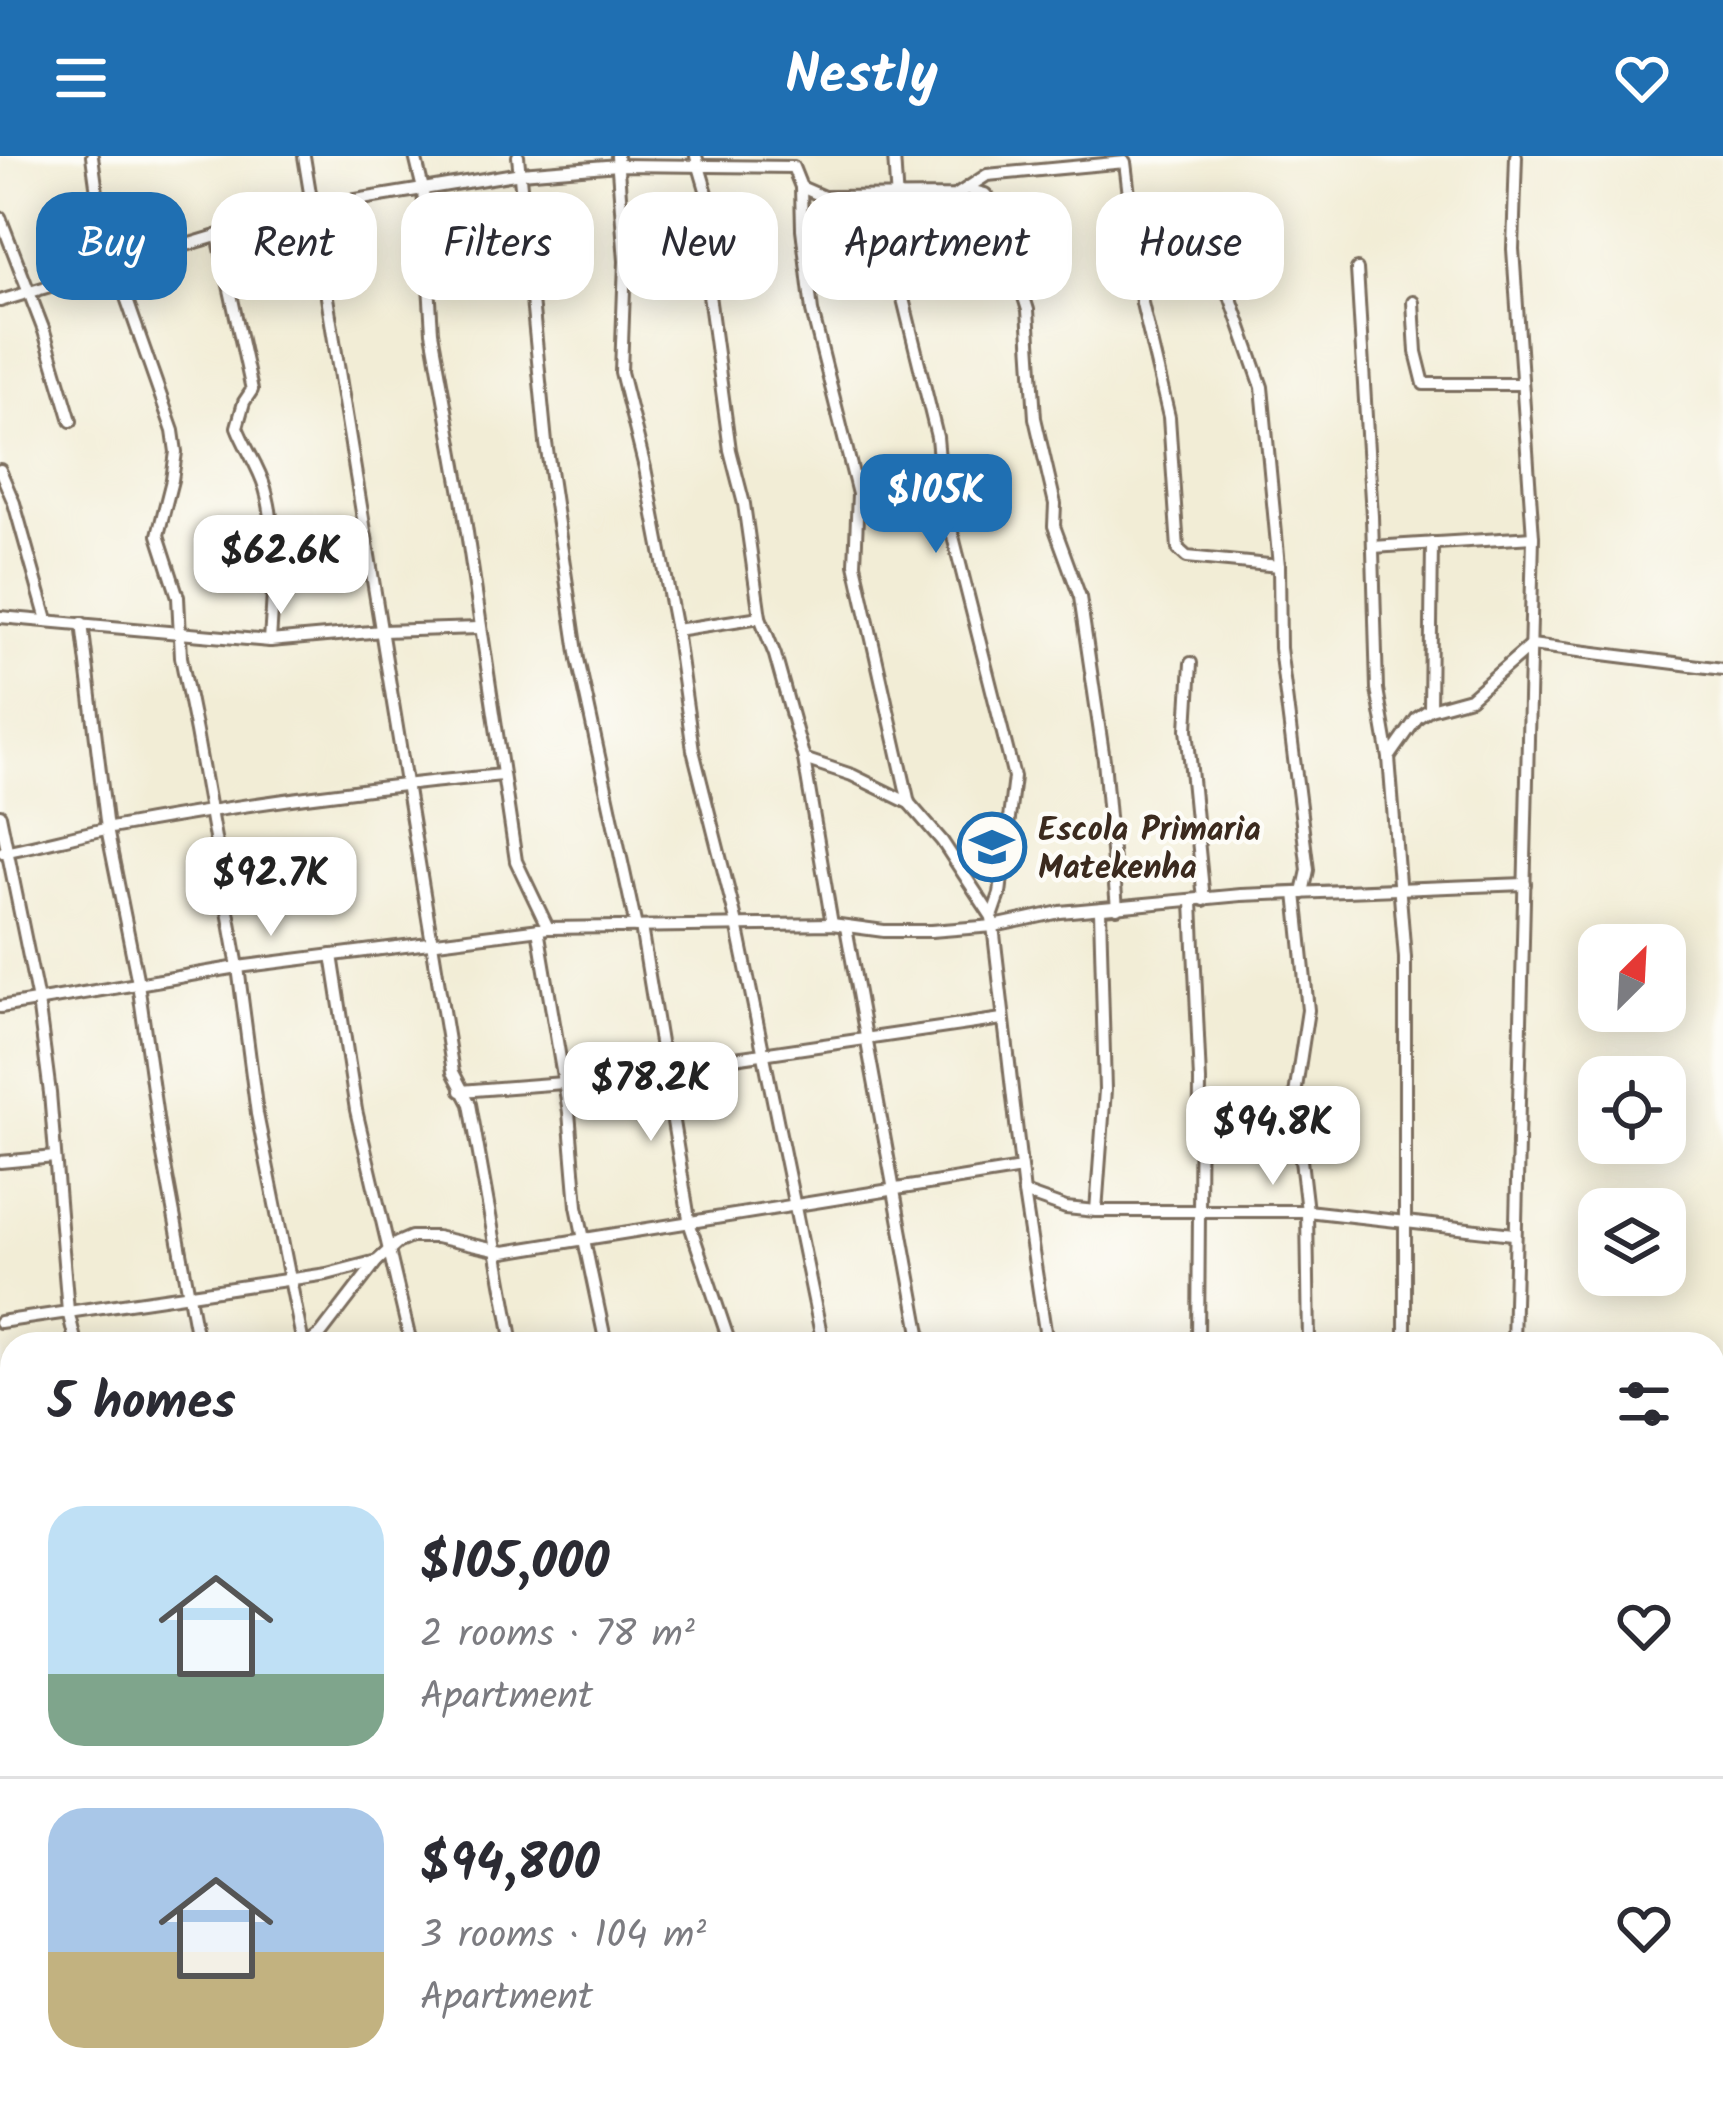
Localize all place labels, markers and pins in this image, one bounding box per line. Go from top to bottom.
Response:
pin: $105K [852,454,1020,556]
pin: $62.6K [183,515,379,617]
place label: Escola Primaria Matekenha [1038,805,1261,896]
school or university icon: Escola Primaria Matekenha [957,812,1027,882]
pin: $92.7K [173,837,369,939]
pin: $78.2K [553,1042,749,1144]
pin: $94.8K [1175,1086,1371,1188]

